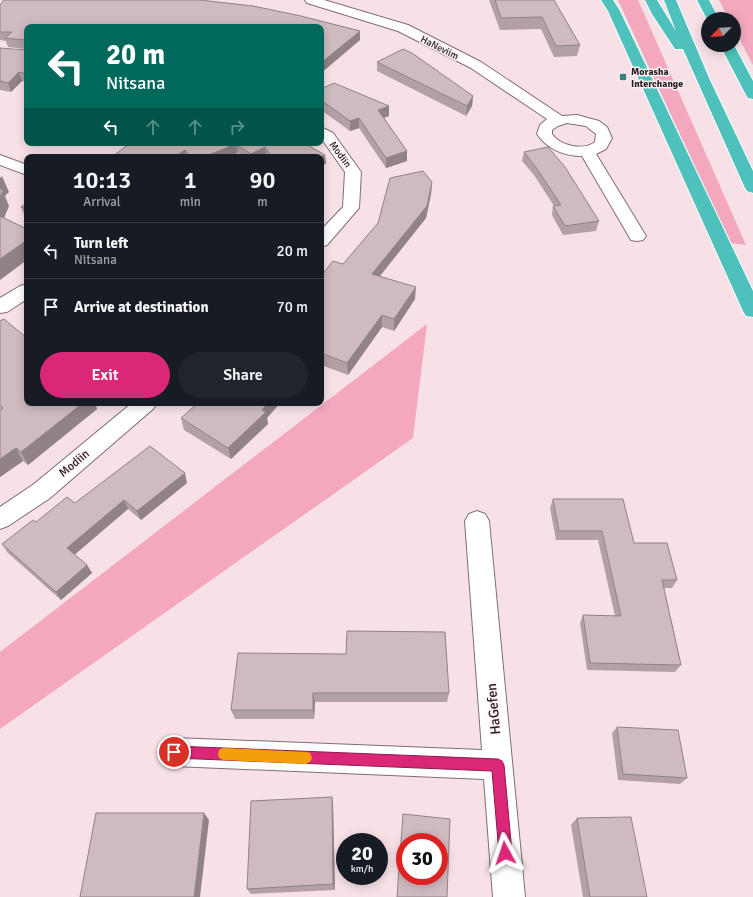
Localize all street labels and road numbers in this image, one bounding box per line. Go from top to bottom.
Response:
street label: HaNeviim [418,33,461,63]
street label: Modiin [327,139,354,170]
street label: Modiin [56,446,93,480]
street label: HaGefen [483,682,504,735]

